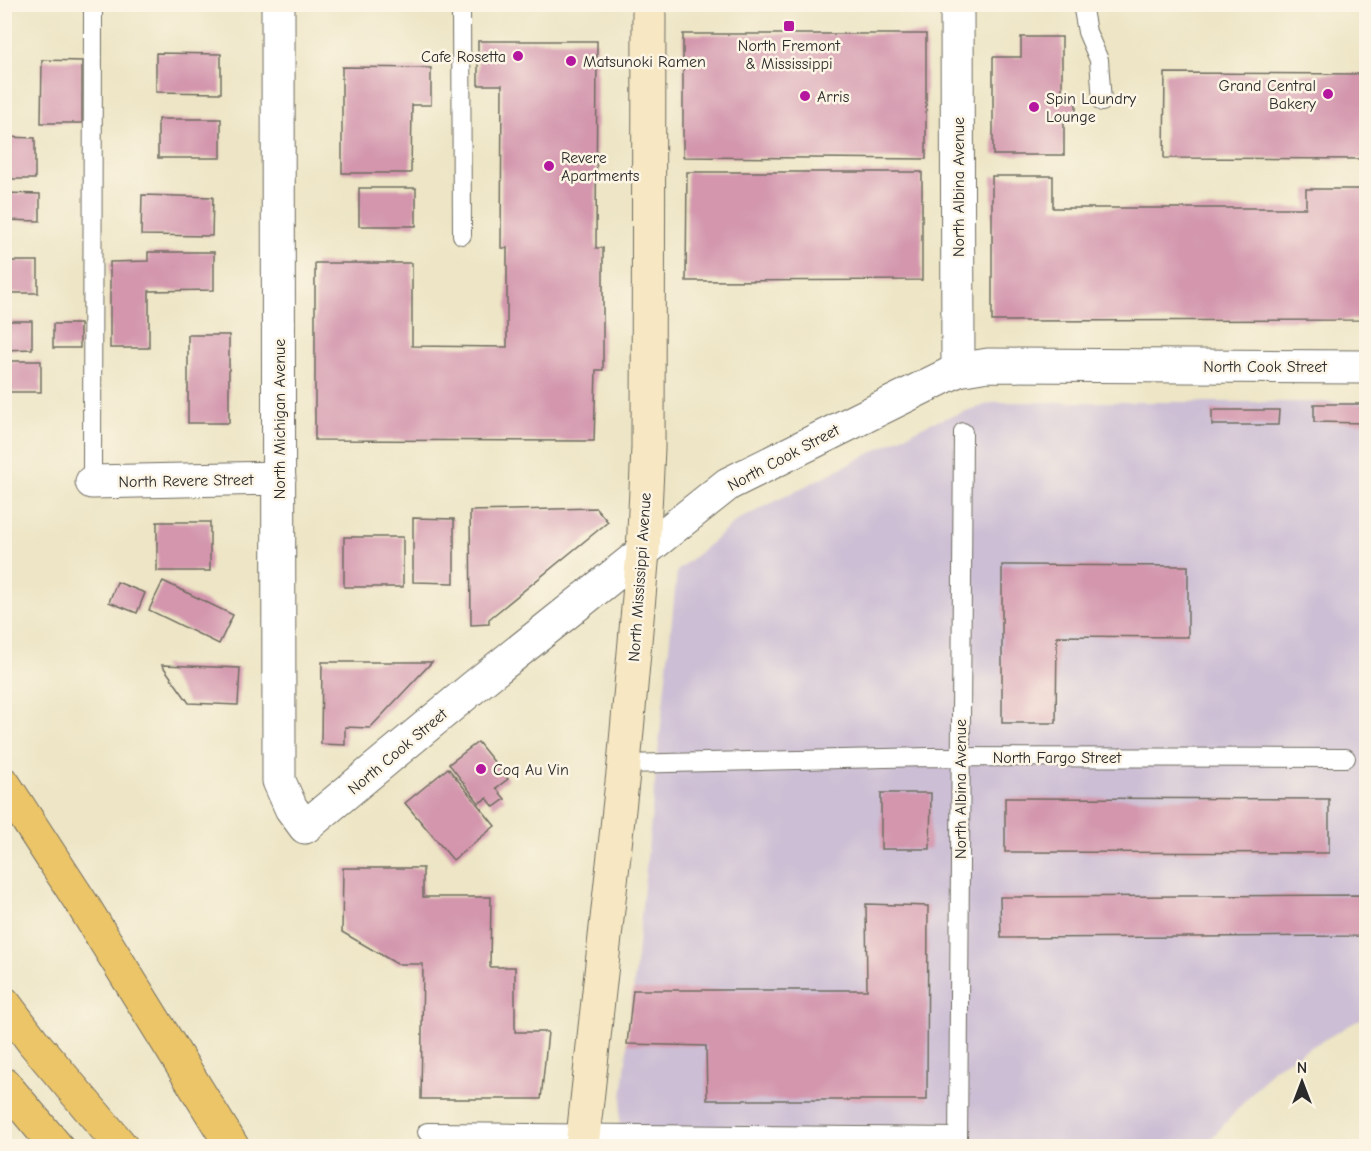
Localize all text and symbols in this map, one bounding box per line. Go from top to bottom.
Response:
marker: North Fremont & Mississippi [782,19,796,33]
place label: North Fremont & Mississippi [738,37,841,73]
place label: Cafe Rosetta [421,48,506,66]
marker: Cafe Rosetta [511,49,525,63]
place label: Matsunoki Ramen [583,53,706,71]
marker: Matsunoki Ramen [564,54,578,68]
place label: Grand Central Bakery [1218,77,1317,113]
marker: Grand Central Bakery [1321,87,1335,101]
place label: Arris [817,88,850,106]
marker: Arris [798,89,812,103]
place label: Spin Laundry Lounge [1046,90,1137,126]
marker: Spin Laundry Lounge [1027,100,1041,114]
street label: North Albina Avenue [950,117,968,257]
place label: Revere Apartments [561,149,640,185]
marker: Revere Apartments [542,159,556,173]
street label: North Michigan Avenue [271,339,289,499]
street label: North Cook Street [1203,358,1327,376]
street label: North Cook Street [725,421,843,495]
street label: North Revere Street [118,471,254,491]
street label: North Mississippi Avenue [625,492,655,662]
street label: North Cook Street [344,705,451,798]
street label: North Albina Avenue [952,719,970,859]
street label: North Fargo Street [993,749,1122,767]
place label: Coq Au Vin [493,761,569,779]
marker: Coq Au Vin [474,762,488,776]
north arrow [1272,1052,1332,1112]
text: N [1297,1059,1307,1077]

